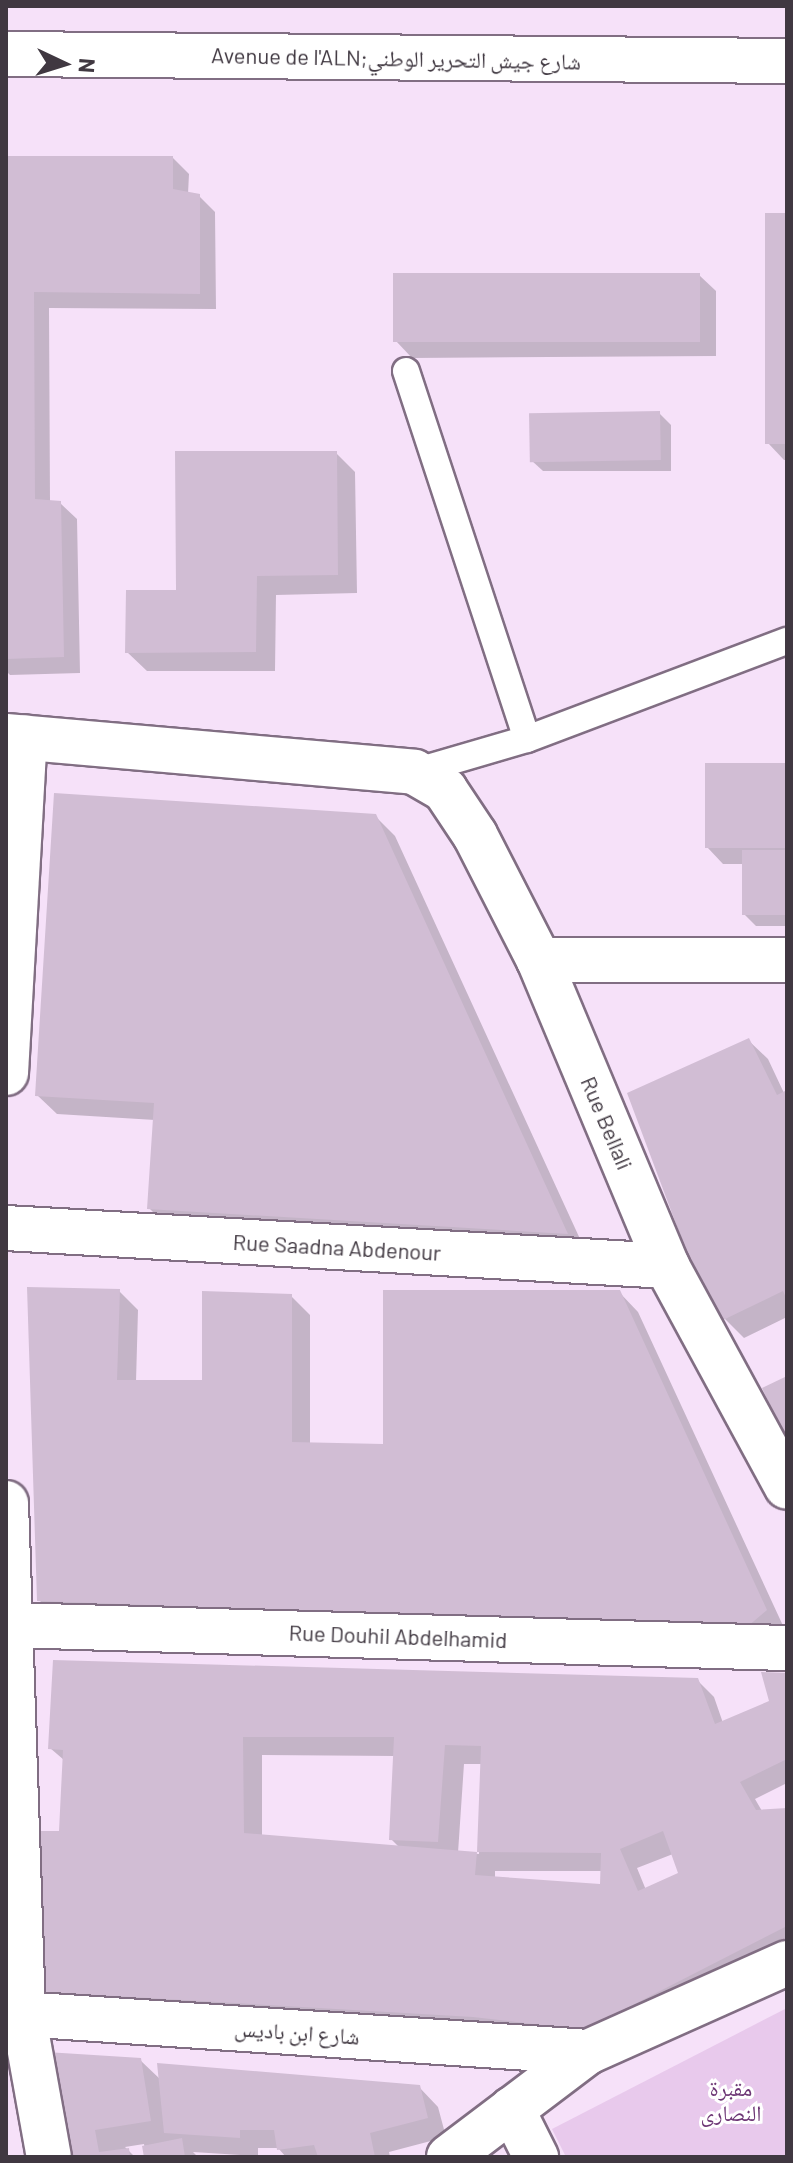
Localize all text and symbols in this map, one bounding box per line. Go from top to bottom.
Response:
north arrow [24,24,104,104]
street label: Avenue de l'ALN;شارع جيش التحرير الوطني [211,42,581,74]
text: N [74,57,101,74]
street label: Rue Bellali [576,1072,638,1174]
street label: Rue Saadna Abdenour [232,1228,442,1266]
street label: Rue Douhil Abdelhamid [288,1619,508,1653]
street label: شارع ابن باديس [234,2014,360,2050]
park label: مقبرة النصارى [700,2074,762,2126]

